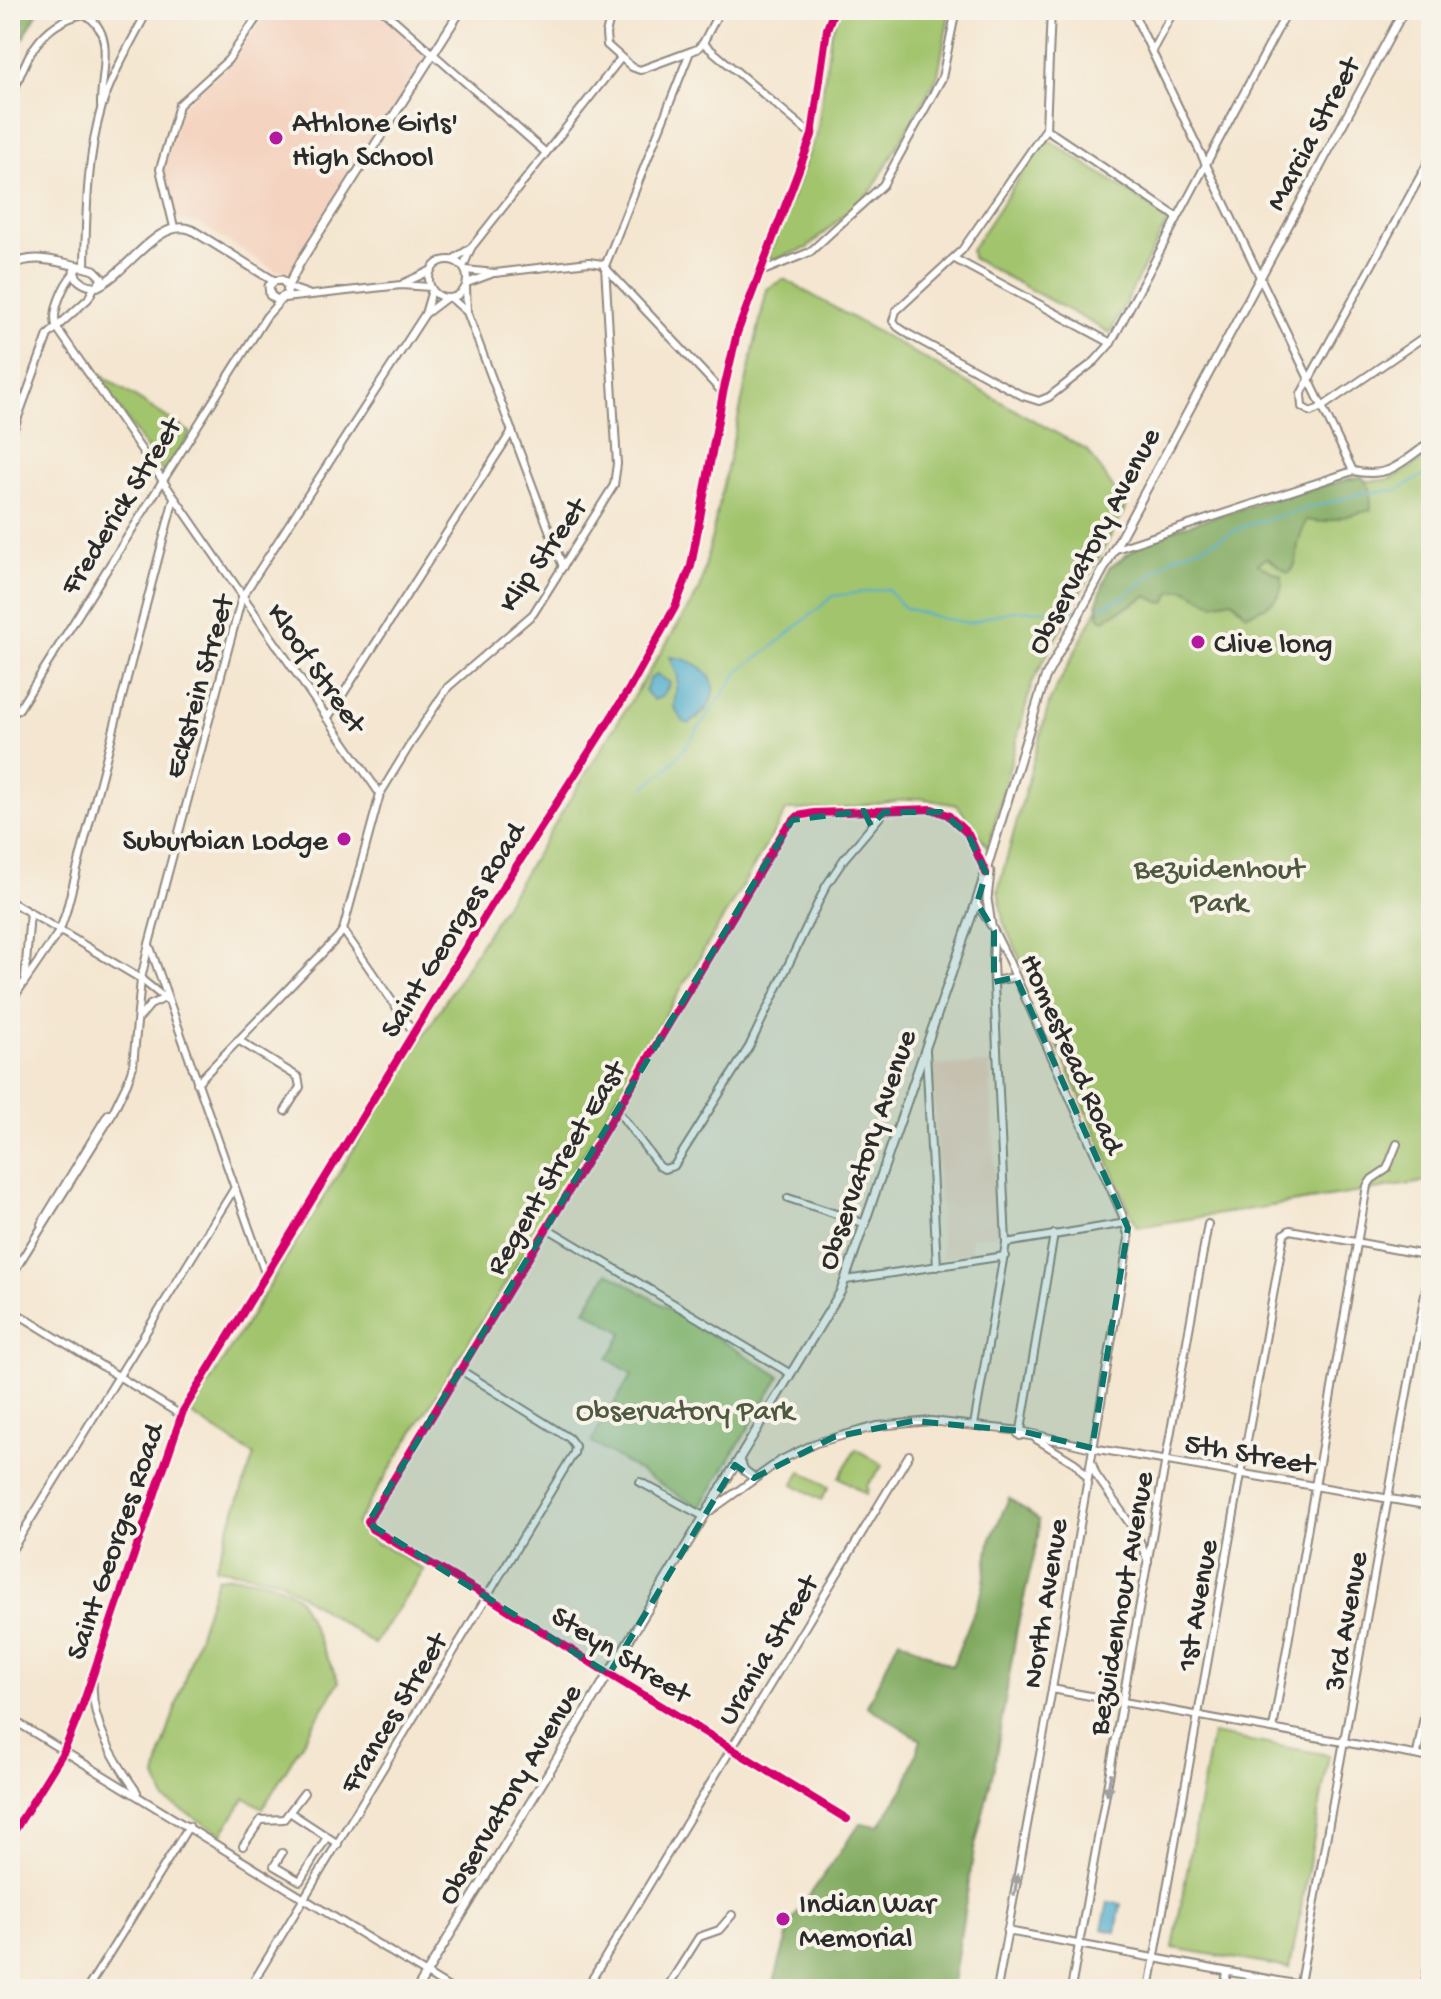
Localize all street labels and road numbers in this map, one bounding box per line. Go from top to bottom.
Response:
street label: Marcia Street [1260,50,1371,218]
street label: Frederick Street [54,410,193,603]
street label: Observatory Avenue [1021,422,1171,661]
street label: Klip Street [493,490,598,620]
street label: Eckstein Street [158,589,245,783]
street label: Kloof Street [257,598,373,744]
street label: Saint Georges Road [374,815,537,1046]
street label: Homestead Road [1010,949,1131,1162]
street label: Observatory Avenue [812,1025,927,1275]
street label: Regent Street East [480,1054,637,1283]
street label: Saint Georges Road [60,1417,175,1665]
street label: 5th Street [1182,1428,1320,1486]
street label: Bezuidenhout Avenue [1083,1469,1164,1739]
street label: North Avenue [1017,1516,1078,1691]
street label: 1st Avenue [1170,1537,1228,1675]
street label: 3rd Avenue [1319,1549,1378,1695]
street label: Urania Street [711,1567,830,1733]
street label: Steyn Street [543,1600,698,1715]
street label: Frances Street [334,1625,459,1802]
street label: Observatory Avenue [432,1678,592,1912]

